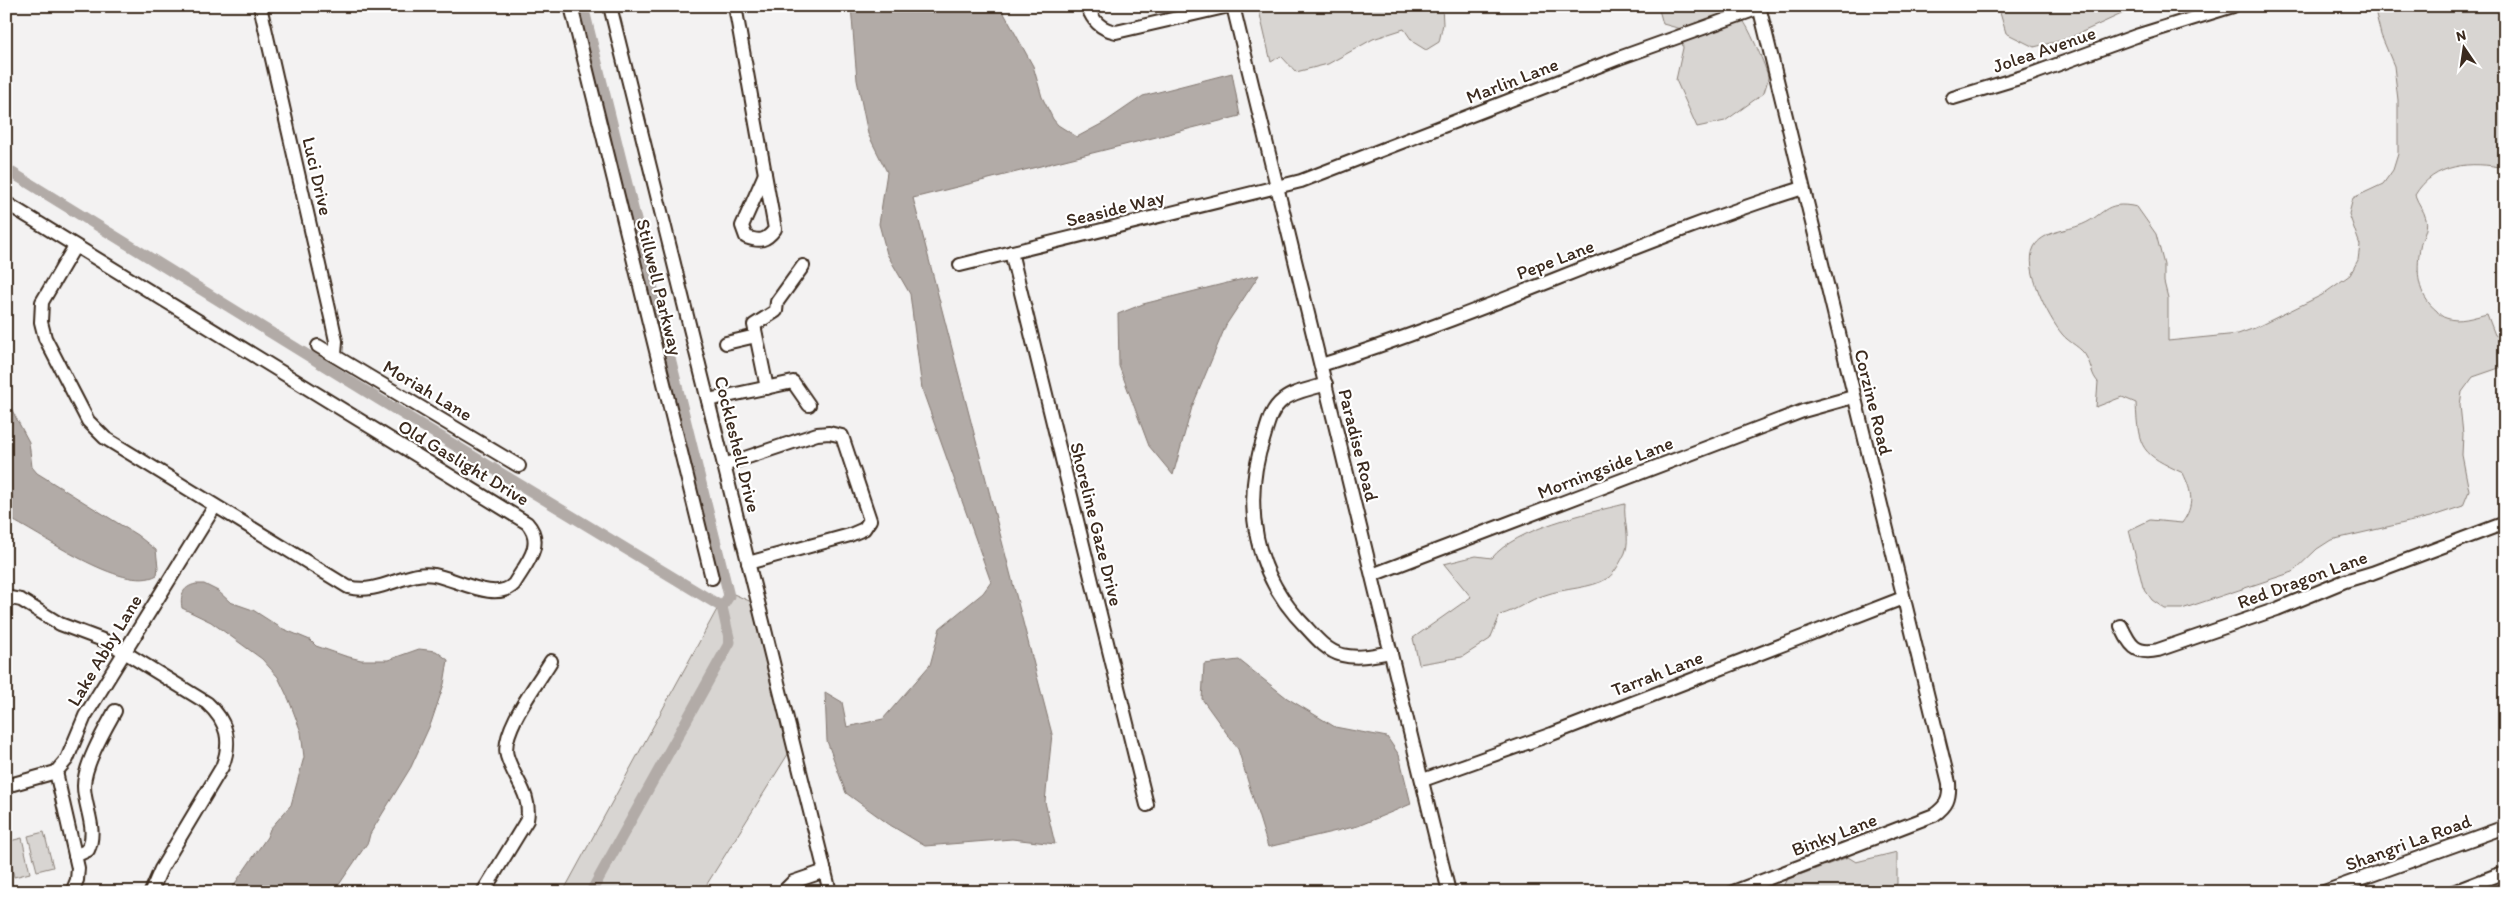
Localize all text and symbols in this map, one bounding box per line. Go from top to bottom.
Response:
street label: Jolea Avenue [1990,21,2099,78]
north arrow [2438,22,2488,72]
text: N [2455,26,2468,45]
street label: Marlin Lane [1463,52,1562,109]
street label: Luci Drive [297,135,338,218]
street label: Seaside Way [1064,185,1167,232]
street label: Stillwell Parkway [631,216,688,358]
street label: Pepe Lane [1513,234,1597,285]
street label: Corzine Road [1849,347,1898,458]
street label: Moriah Lane [379,355,477,426]
street label: Cockleshell Drive [709,374,766,515]
street label: Paradise Road [1333,386,1384,504]
street label: Old Gaslight Drive [394,414,534,511]
street label: Morningside Lane [1534,431,1676,504]
street label: Shoreline Gaze Drive [1065,440,1128,608]
street label: Red Dragon Lane [2234,545,2370,614]
street label: Lake Abby Lane [62,590,147,710]
street label: Tarrah Lane [1608,645,1706,701]
street label: Binky Lane [1788,808,1880,861]
street label: Shangri La Road [2342,809,2475,876]

